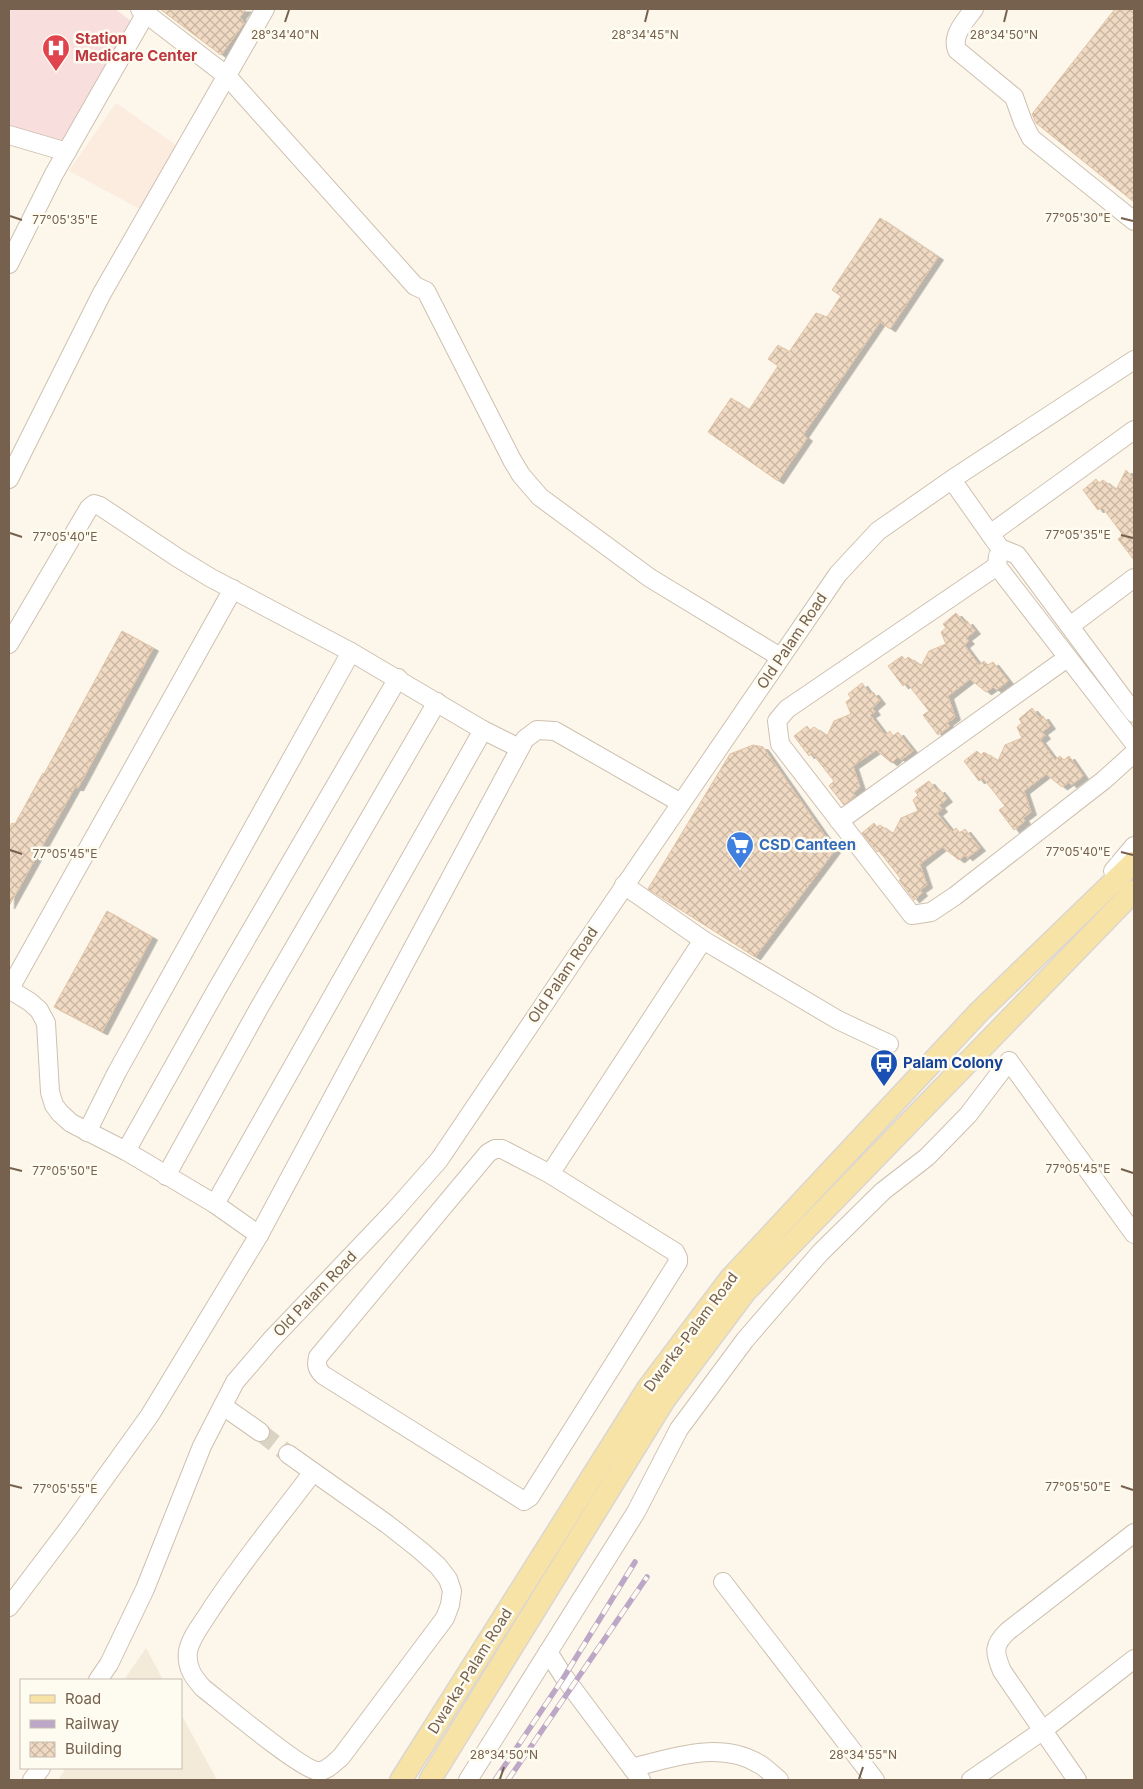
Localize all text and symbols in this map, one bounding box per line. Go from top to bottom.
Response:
text: 28°34'40"N [251,27,319,42]
text: 28°34'45"N [611,27,679,42]
text: 28°34'50"N [970,27,1038,42]
place label: Station Medicare Center [75,29,197,65]
hospital icon: Station Medicare Center [41,33,71,72]
text: 77°05'30"E [1045,210,1111,225]
text: 77°05'35"E [32,212,98,227]
text: 77°05'35"E [1045,527,1111,542]
text: 77°05'40"E [32,529,98,544]
street label: Old Palam Road [752,589,831,693]
supermarket icon: CSD Canteen [725,830,755,869]
place label: CSD Canteen [759,835,856,854]
text: 77°05'40"E [1045,844,1111,859]
text: 77°05'45"E [33,846,97,861]
street label: Old Palam Road [523,923,602,1027]
bus stop icon: Palam Colony [869,1048,899,1087]
place label: Palam Colony [903,1053,1003,1072]
text: 77°05'45"E [1046,1161,1110,1176]
text: 77°05'50"E [32,1163,98,1178]
street label: Old Palam Road [269,1247,360,1341]
street label: Dwarka-Palam Road [640,1268,742,1395]
text: 77°05'50"E [1045,1479,1111,1494]
text: 77°05'55"E [32,1481,98,1496]
street label: Dwarka-Palam Road [423,1604,516,1737]
legend [20,1679,182,1769]
text: Road [65,1689,101,1708]
text: Railway [65,1714,120,1733]
text: Building [65,1739,122,1758]
text: 28°34'50"N [470,1747,538,1762]
text: 28°34'55"N [829,1747,897,1762]

